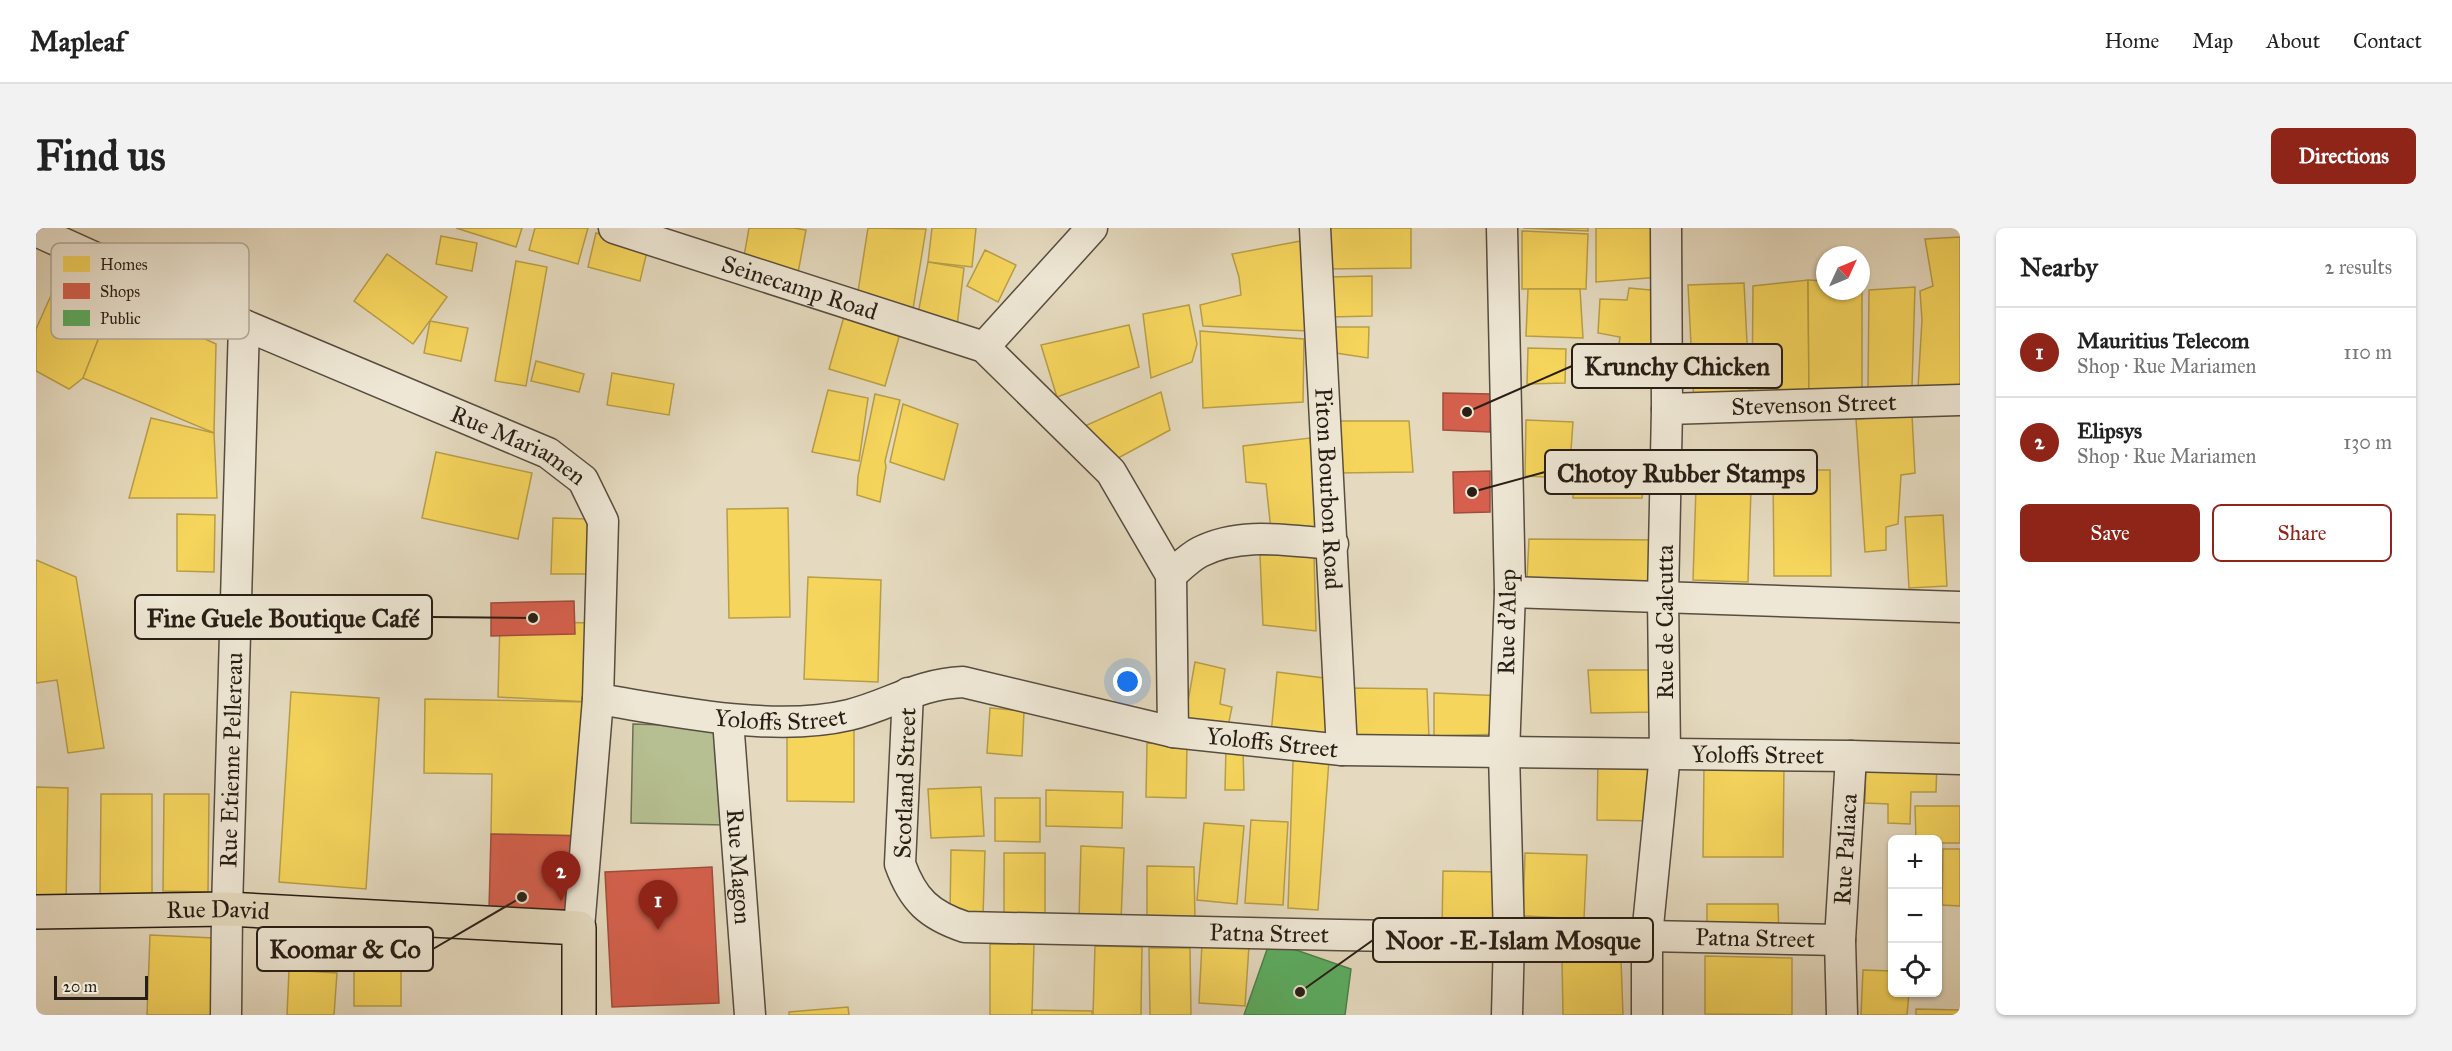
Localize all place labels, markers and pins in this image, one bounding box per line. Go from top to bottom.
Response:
callout: Krunchy Chicken [1572,344,1782,388]
callout: Chotoy Rubber Stamps [1545,450,1817,494]
callout: Fine Guele Boutique Café [135,595,432,639]
pin: 2 [542,852,580,901]
pin: 1 [638,880,678,930]
callout: Noor -E-Islam Mosque [1373,918,1653,962]
callout: Koomar & Co [257,927,433,971]

